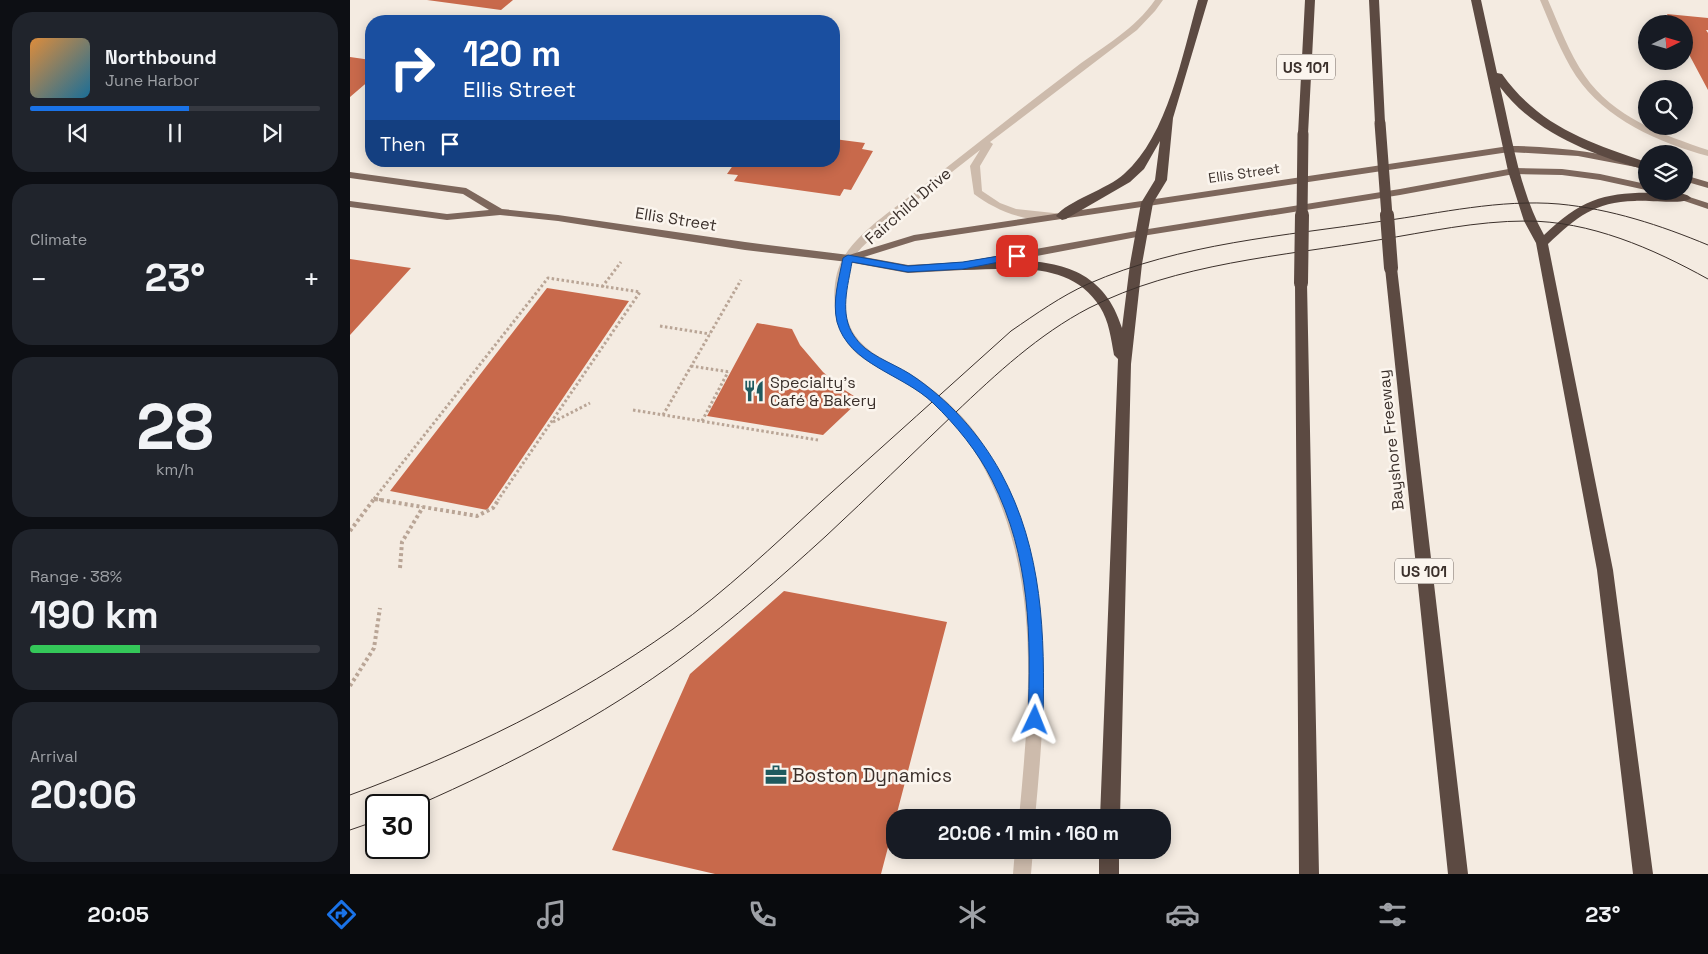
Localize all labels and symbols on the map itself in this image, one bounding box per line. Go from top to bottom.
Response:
north arrow [1638,15,1692,70]
road number: US 101 [1277,54,1335,80]
street label: Ellis Street [1207,159,1281,187]
street label: Fairchild Drive [861,163,955,249]
street label: Ellis Street [634,202,718,236]
pin [996,235,1038,277]
street label: Bayshore Freeway [1373,369,1409,511]
place label: Specialty's Café & Bakery [770,372,876,411]
restaurant icon: Specialty's Café & Bakery [741,378,767,404]
road number: US 101 [1395,558,1453,584]
position arrow [1008,693,1060,745]
office icon: Boston Dynamics [763,762,789,788]
place label: Boston Dynamics [792,763,952,788]
speed limit sign: 30 [365,794,430,859]

